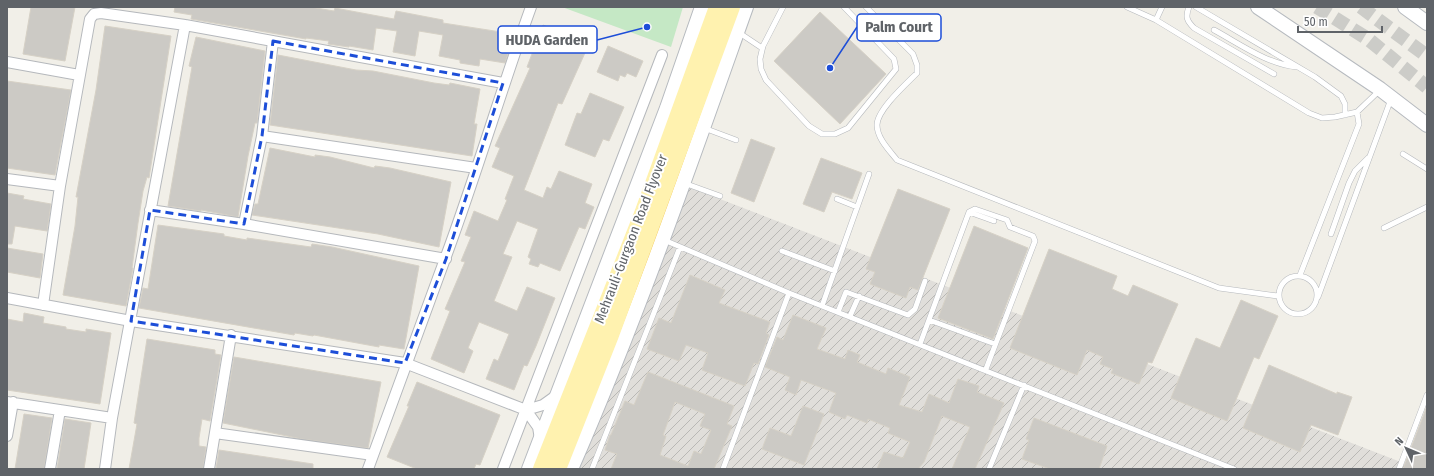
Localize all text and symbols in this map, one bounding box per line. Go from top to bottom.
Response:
scale bar [1298,8,1382,34]
callout: Palm Court [857,14,941,41]
text: 50 m [1304,15,1328,29]
text: Palm Court [865,18,933,36]
callout: HUDA Garden [498,26,597,53]
text: HUDA Garden [506,31,589,49]
street label: Mehrauli-Gurgaon Road Flyover [591,152,671,326]
north arrow [1386,428,1426,468]
text: N [1392,435,1406,448]

